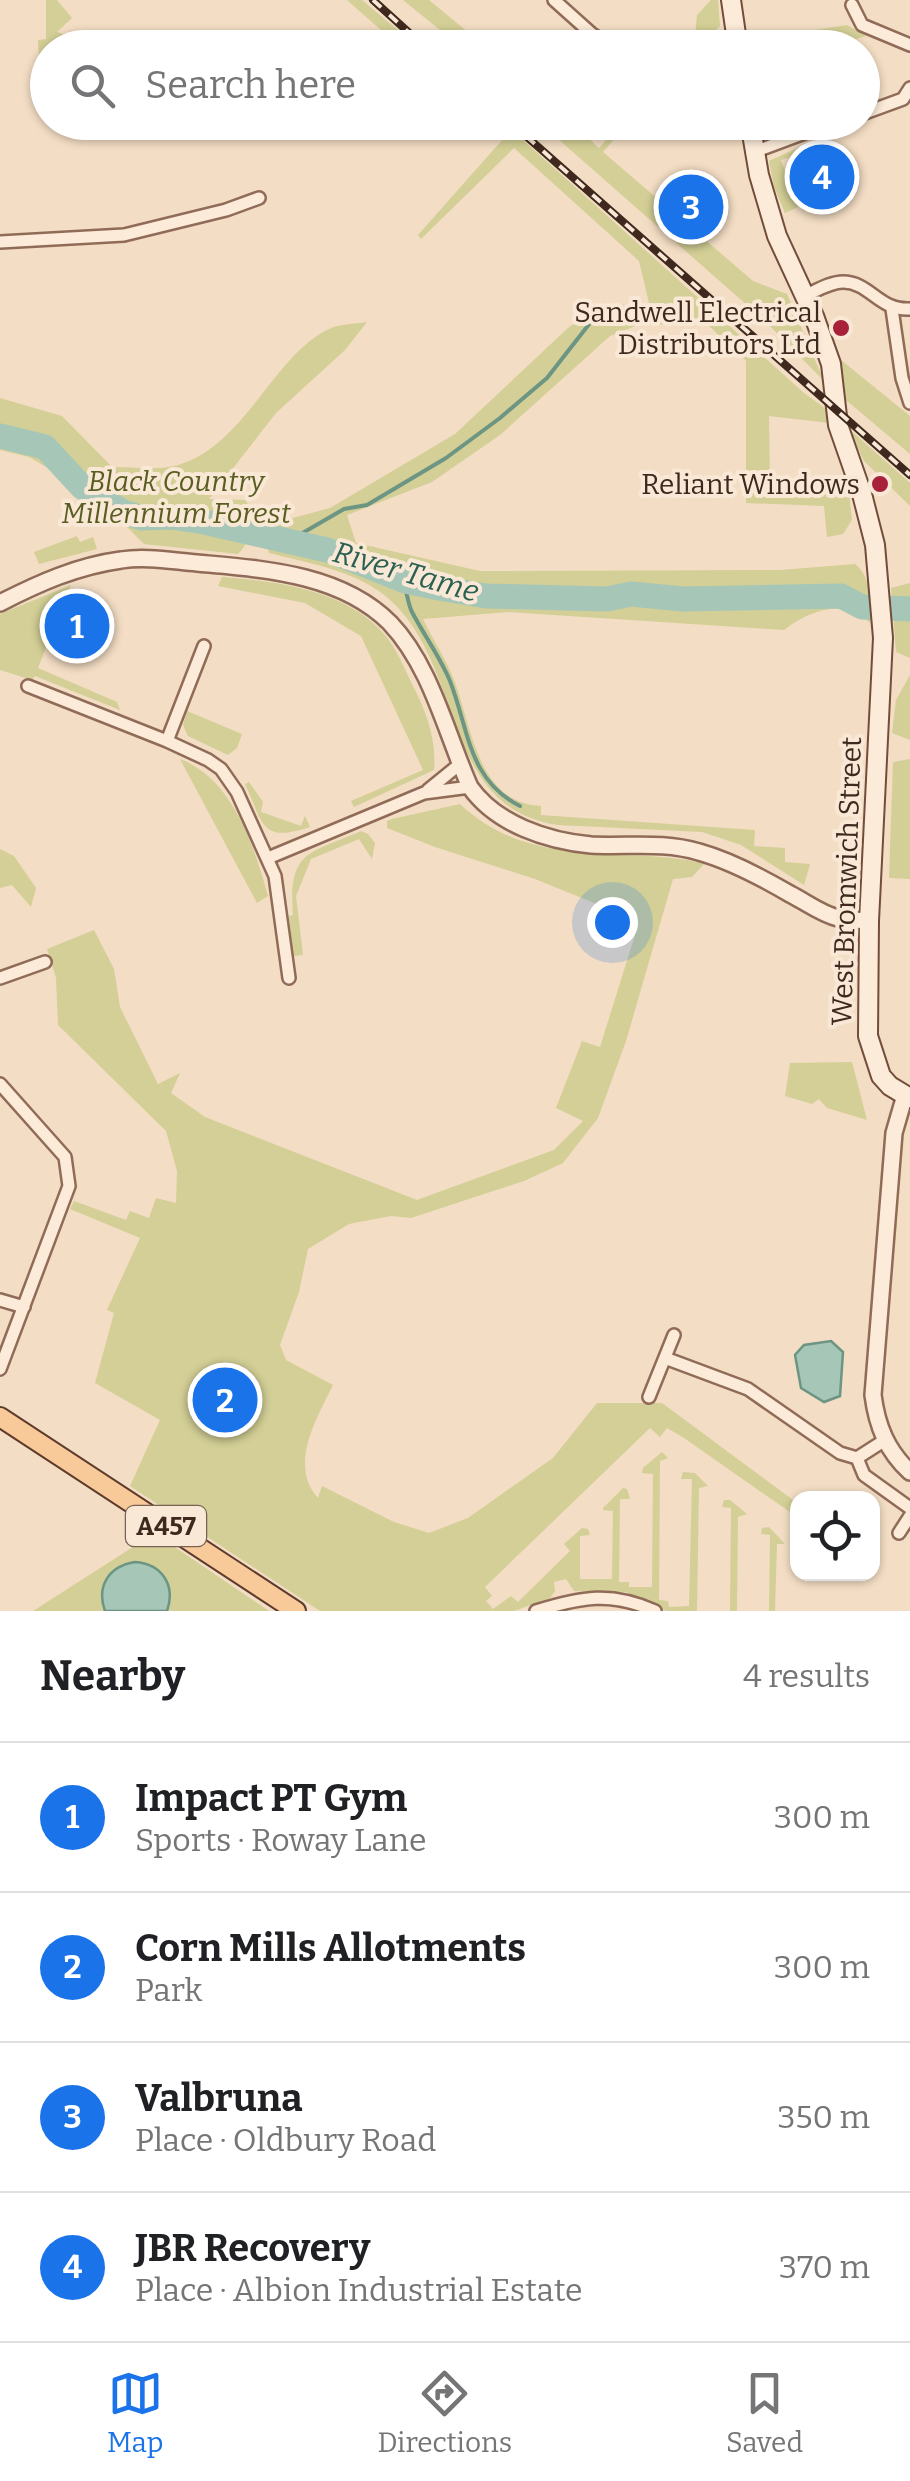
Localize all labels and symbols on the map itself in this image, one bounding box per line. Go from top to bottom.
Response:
pin: 4 [790,140,854,214]
pin: 3 [658,170,724,244]
place label: Sandwell Electrical Distributors Ltd [574,296,821,361]
marker: Sandwell Electrical Distributors Ltd [830,317,852,339]
park label: Black Country Millennium Forest [61,465,292,530]
place label: Reliant Windows [641,468,860,501]
marker: Reliant Windows [869,473,891,495]
water label: River Tame [329,534,483,610]
pin: 1 [44,588,110,664]
street label: West Bromwich Street [825,736,868,1026]
your location [587,897,638,948]
pin: 2 [192,1362,258,1438]
road number: A457 [126,1506,206,1546]

